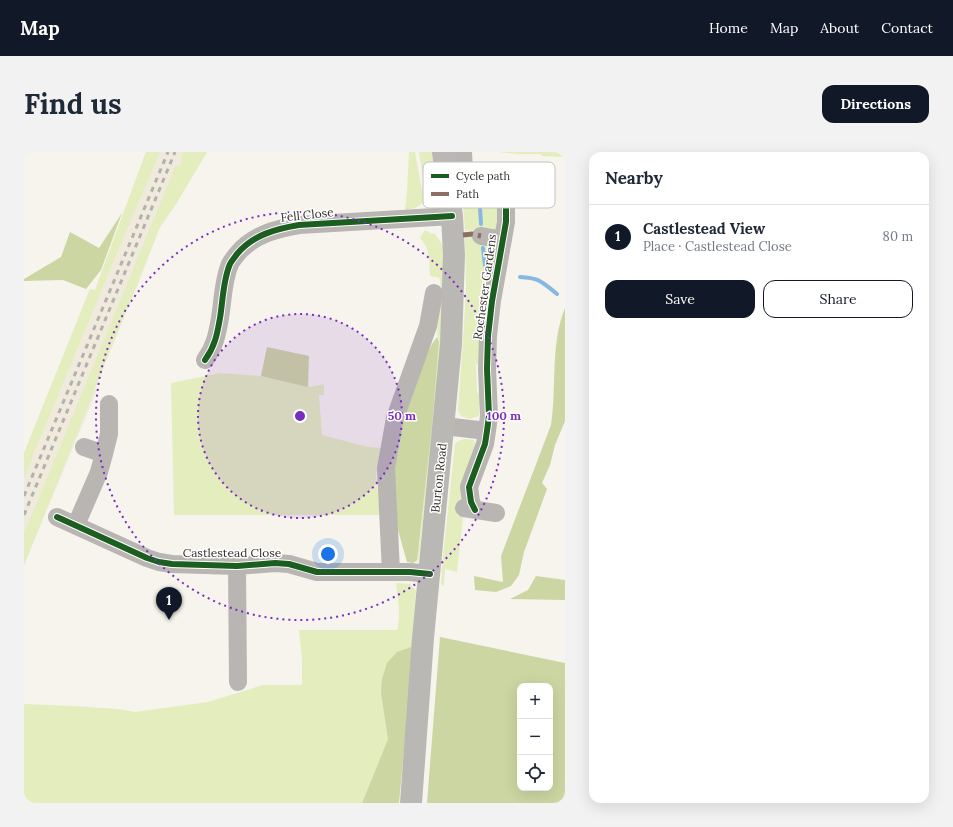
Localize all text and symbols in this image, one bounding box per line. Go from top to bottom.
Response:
text: Map [20,16,60,40]
text: Home [709,19,748,37]
text: Map [770,19,798,37]
text: About [820,19,859,37]
text: Contact [881,19,933,37]
button: Directions [822,85,929,123]
text: Find us [24,86,122,122]
legend [423,162,555,208]
text: Nearby [605,167,663,189]
text: Cycle path [456,169,511,183]
text: Path [456,187,479,201]
street label: Fell Close [280,204,335,225]
text: Castlestead View [643,219,765,238]
text: 1 [615,228,621,245]
text: 80 m [883,228,913,245]
street label: Rochester Gardens [470,233,499,341]
text: Place · Castlestead Close [643,238,792,255]
button: Save [605,280,755,318]
button: Share [763,280,913,318]
text: 50 m [388,408,416,423]
text: 100 m [487,408,521,423]
centre of rings [293,409,307,423]
street label: Burton Road [427,442,450,513]
your location [318,544,338,564]
street label: Castlestead Close [183,545,282,560]
pin: 1 [156,587,182,620]
map controls [517,683,553,791]
button: + [517,683,553,719]
button: − [517,719,553,755]
button: locate [517,755,553,791]

